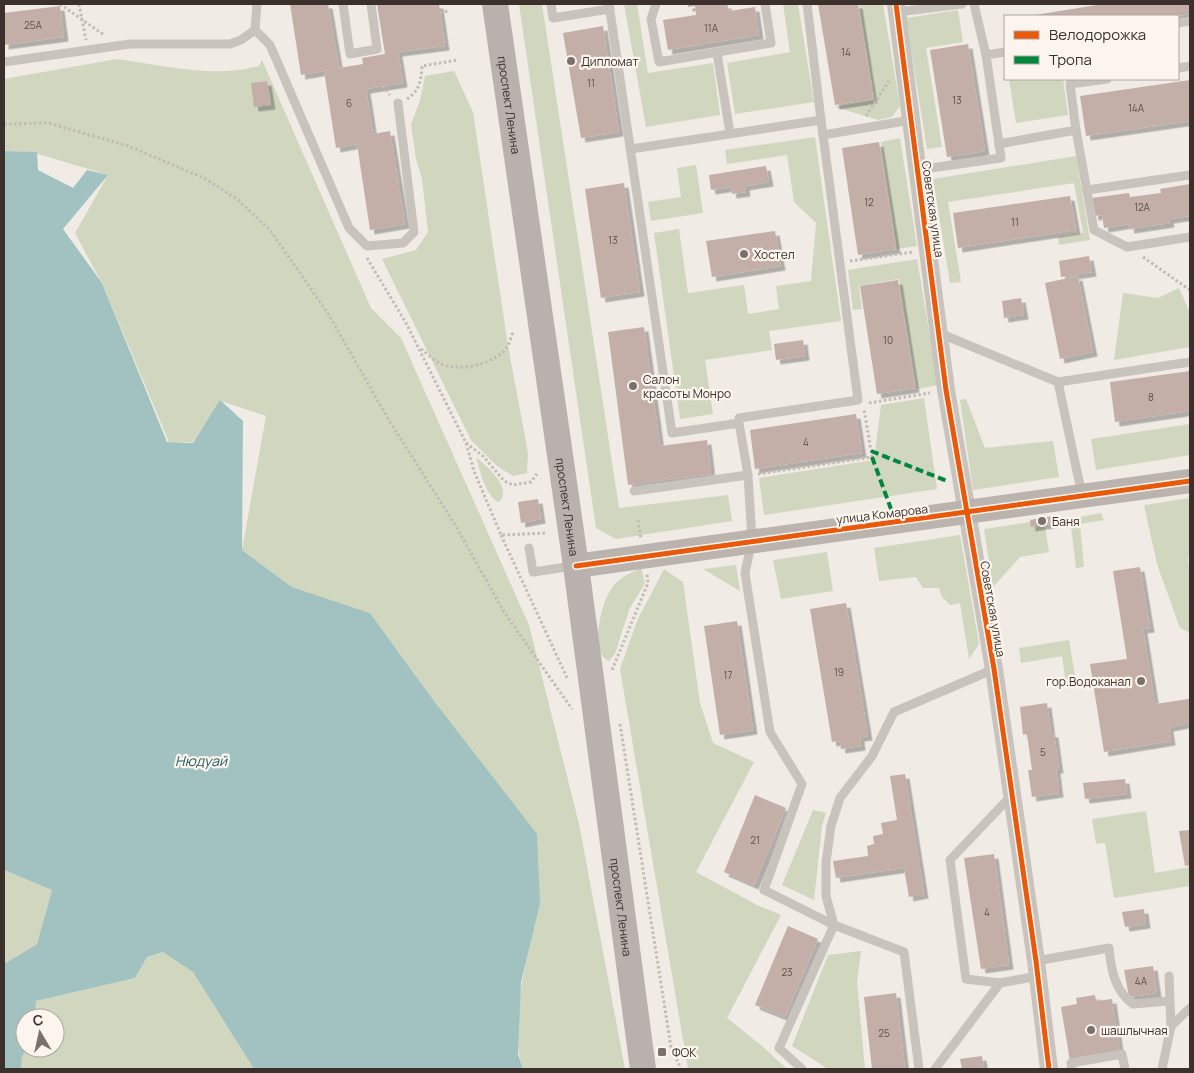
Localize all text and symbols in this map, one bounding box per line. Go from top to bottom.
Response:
legend [1004,15,1179,80]
house number: 25А [24,18,43,32]
house number: 11А [704,21,719,35]
text: Велодорожка [1049,24,1146,45]
house number: 14 [841,45,851,59]
text: Тропа [1049,49,1092,70]
place label: Дипломат [581,53,639,70]
street label: проспект Ленина [494,55,525,155]
marker: Дипломат [565,55,577,67]
house number: 11 [587,76,595,90]
house number: 13 [952,93,962,107]
house number: 6 [346,96,352,110]
house number: 14А [1128,101,1145,115]
street label: Советская улица [918,160,948,258]
house number: 12 [864,195,874,209]
house number: 12А [1134,200,1151,214]
house number: 11 [1011,215,1019,229]
house number: 13 [608,233,618,247]
place label: Хостел [754,246,795,263]
marker: Хостел [738,248,750,260]
house number: 10 [883,333,893,347]
place label: Салон красоты Монро [643,371,731,402]
marker: Салон красоты Монро [627,380,639,392]
house number: 8 [1148,390,1154,404]
house number: 4 [803,435,809,449]
street label: проспект Ленина [552,457,583,557]
street label: улица Комарова [835,500,929,528]
place label: Баня [1052,513,1080,530]
marker: Баня [1036,515,1048,527]
street label: Советская улица [976,560,1010,658]
house number: 19 [834,665,844,679]
house number: 17 [724,668,732,682]
place label: гор.Водоканал [1046,673,1131,690]
marker: гор.Водоканал [1135,675,1147,687]
house number: 5 [1040,745,1046,759]
water label: Нюдуай [175,751,228,770]
house number: 21 [750,833,760,847]
street label: проспект Ленина [606,857,636,957]
house number: 4 [984,905,990,919]
house number: 23 [781,965,793,979]
house number: 4А [1135,974,1148,988]
north arrow [15,1008,65,1058]
text: С [31,1009,44,1030]
place label: шашлычная [1101,1022,1168,1039]
marker: шашлычная [1085,1024,1097,1036]
house number: 25 [878,1026,890,1040]
place label: ФОК [672,1044,697,1061]
marker: ФОК [656,1046,668,1058]

